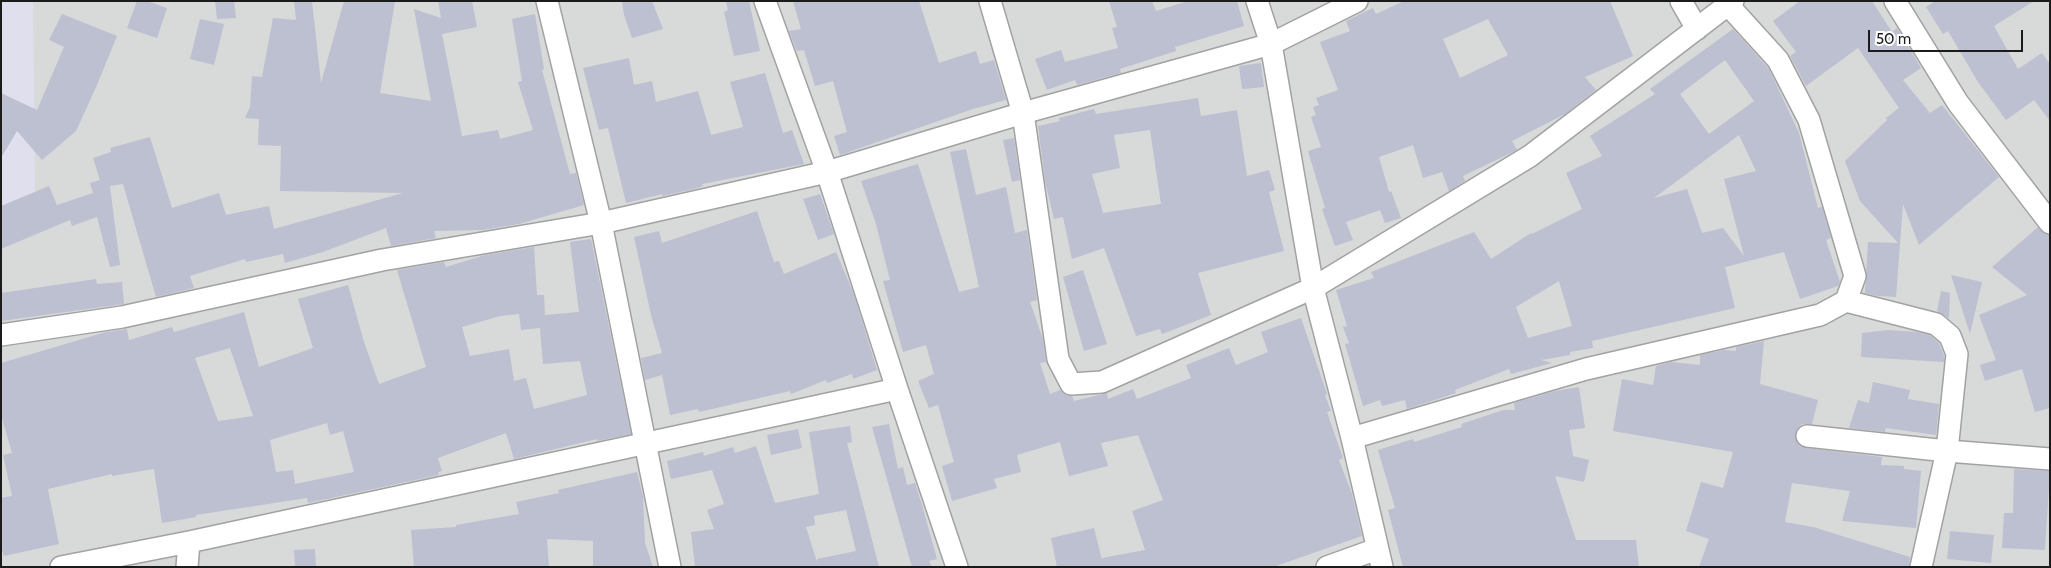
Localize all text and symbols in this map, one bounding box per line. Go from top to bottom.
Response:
scale bar [1871,20,2026,52]
text: 50 m [1876,30,1911,48]

